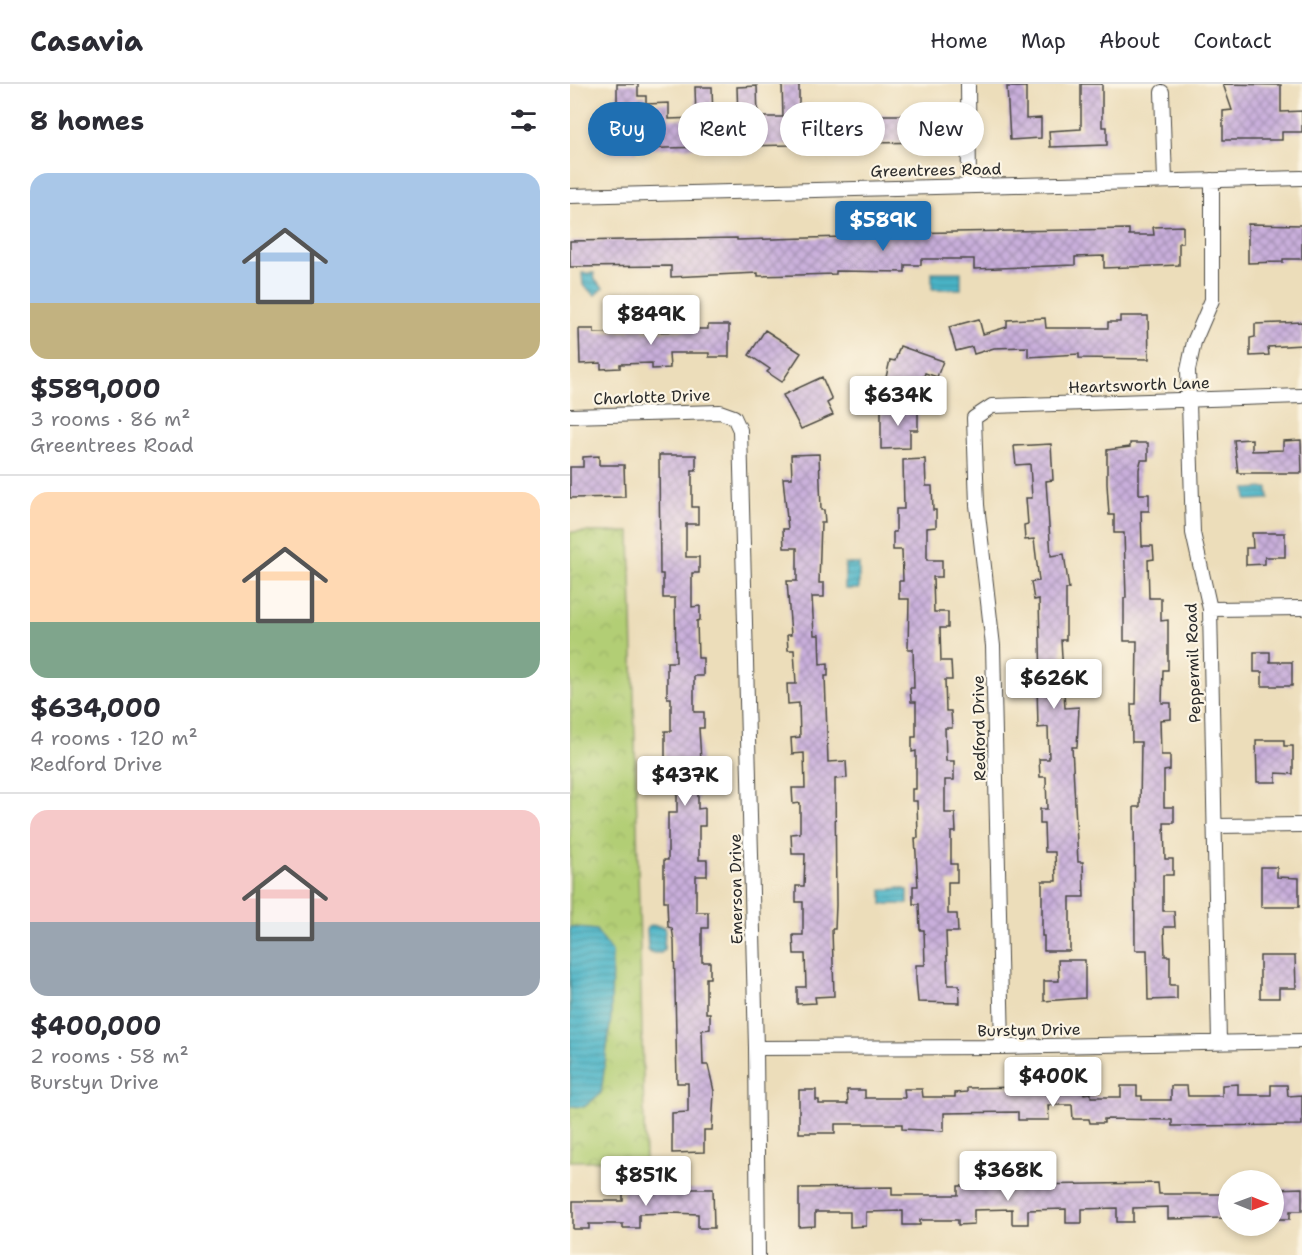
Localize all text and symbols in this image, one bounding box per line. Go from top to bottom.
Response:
text: Casavia [30,22,143,60]
text: Home [930,27,988,55]
text: Map [1021,27,1066,55]
text: About [1099,27,1160,55]
text: Contact [1193,27,1272,55]
chip: Buy [588,102,666,156]
chip: Rent [678,102,768,156]
chip: Filters [780,102,885,156]
chip: New [897,102,984,156]
text: 8 homes [30,103,144,138]
icon: filters [507,104,540,137]
street label: Greentrees Road [870,158,1002,182]
pin: $589K [841,201,925,252]
text: $589K [849,207,917,233]
icon: home [231,212,339,320]
pin: $849K [609,295,693,346]
text: $849K [617,301,685,327]
text: $589,000 [30,371,161,406]
street label: Heartsworth Lane [1068,372,1210,398]
pin: $634K [856,376,940,427]
text: $634K [864,382,932,408]
street label: Charlotte Drive [593,384,711,410]
text: 3 rooms · 86 m² [30,406,190,432]
text: Greentrees Road [30,432,194,458]
icon: home [231,531,339,639]
street label: Peppermil Road [1180,603,1206,723]
pin: $626K [1012,659,1096,710]
text: $626K [1020,665,1088,691]
street label: Redford Drive [968,675,990,781]
text: $634,000 [30,690,161,725]
text: 4 rooms · 120 m² [30,725,198,751]
text: Redford Drive [30,751,163,777]
pin: $437K [643,756,727,807]
text: $437K [651,762,719,788]
street label: Emerson Drive [725,833,747,945]
icon: home [231,849,339,957]
text: $400,000 [30,1008,162,1043]
street label: Burstyn Drive [977,1019,1081,1041]
text: 2 rooms · 58 m² [30,1043,189,1069]
pin: $400K [1011,1057,1095,1108]
text: $400K [1018,1063,1088,1089]
text: Burstyn Drive [30,1069,159,1095]
pin: $368K [966,1151,1050,1202]
pin: $851K [604,1156,688,1207]
text: $368K [973,1157,1043,1183]
text: $851K [615,1162,677,1188]
north arrow [1218,1170,1284,1236]
map controls [1218,1170,1284,1236]

